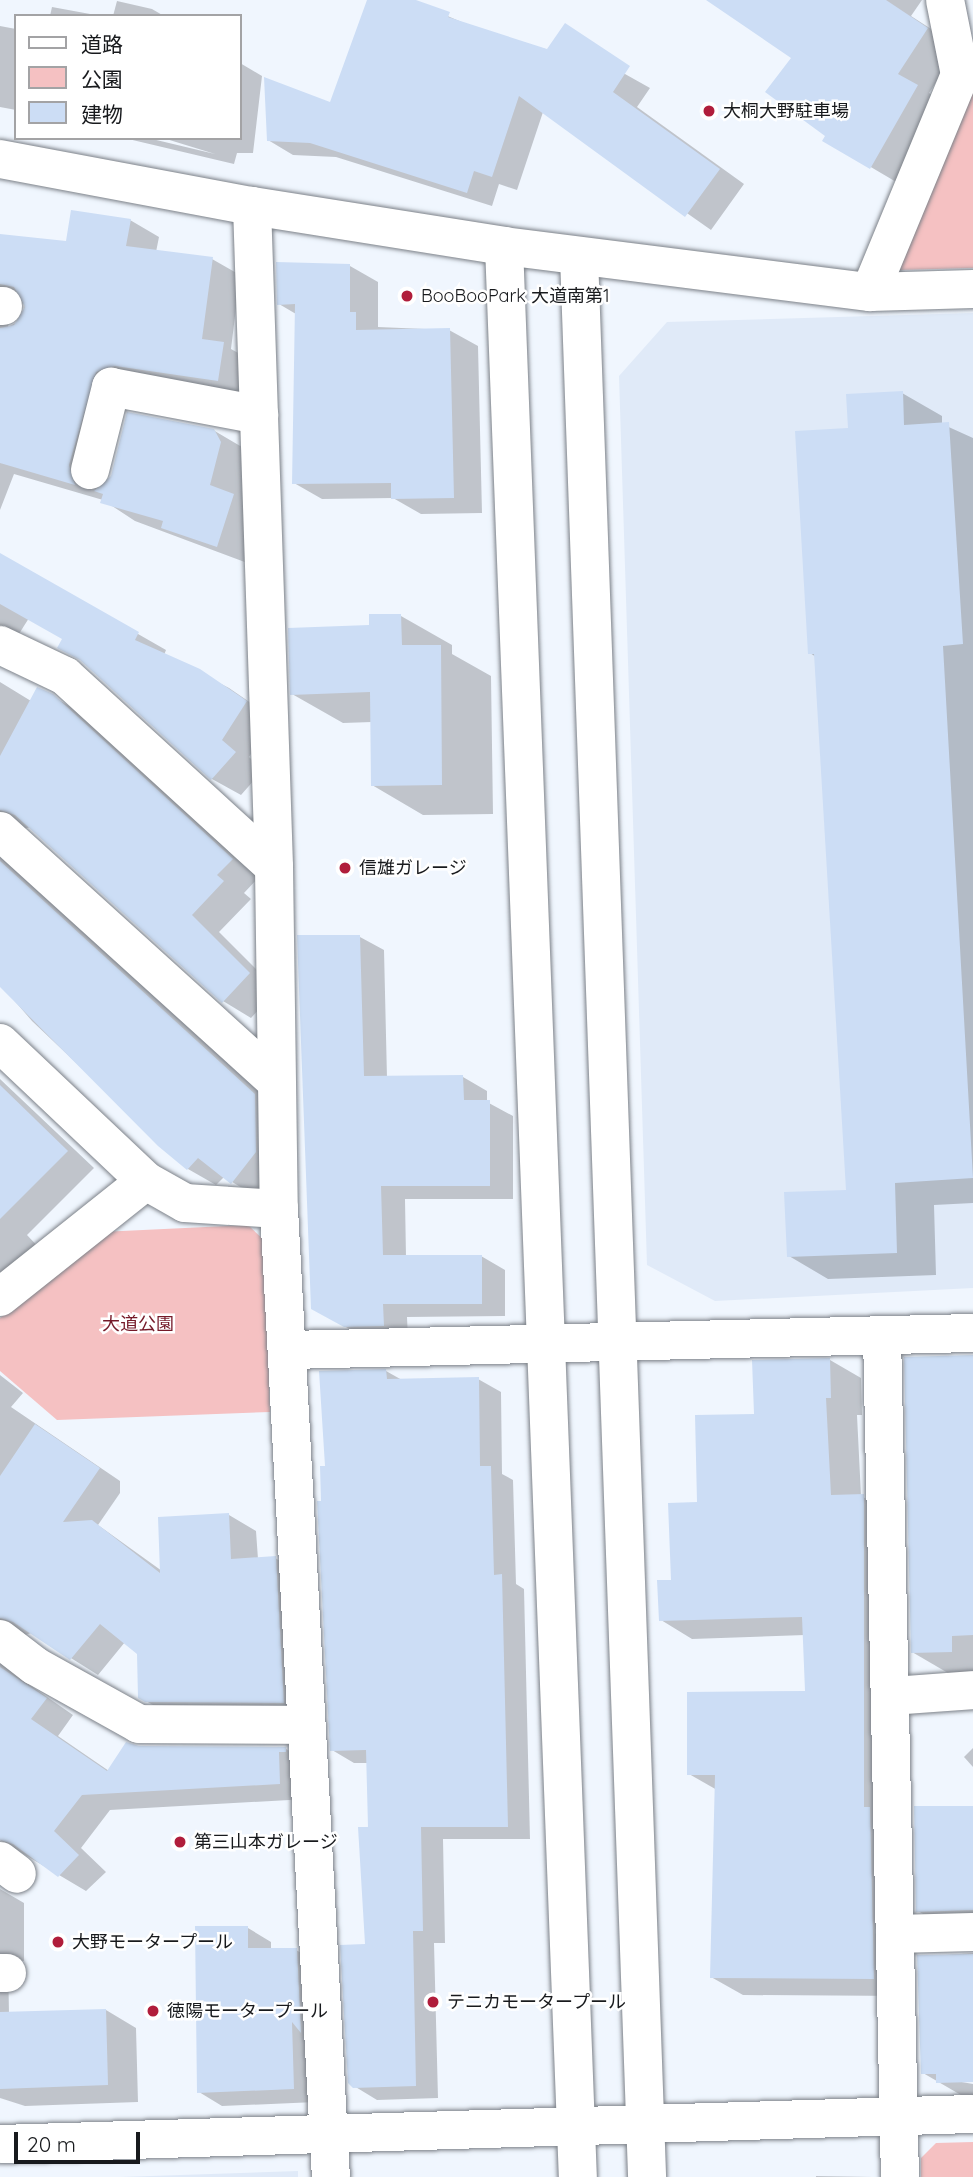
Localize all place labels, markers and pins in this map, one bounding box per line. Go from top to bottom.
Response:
place label: 大桐大野駐車場 [723,100,849,122]
marker: 大桐大野駐車場 [701,103,717,119]
place label: BooBooPark 大道南第1 [421,285,610,307]
marker: BooBooPark 大道南第1 [399,288,415,304]
place label: 信雄ガレージ [359,857,467,879]
marker: 信雄ガレージ [337,860,353,876]
place label: 第三山本ガレージ [194,1831,338,1853]
marker: 第三山本ガレージ [172,1834,188,1850]
place label: 大野モータープール [72,1931,234,1953]
marker: 大野モータープール [50,1934,66,1950]
place label: テニカモータープール [447,1991,627,2013]
marker: テニカモータープール [425,1994,441,2010]
place label: 徳陽モータープール [167,2000,329,2022]
marker: 徳陽モータープール [145,2003,161,2019]

